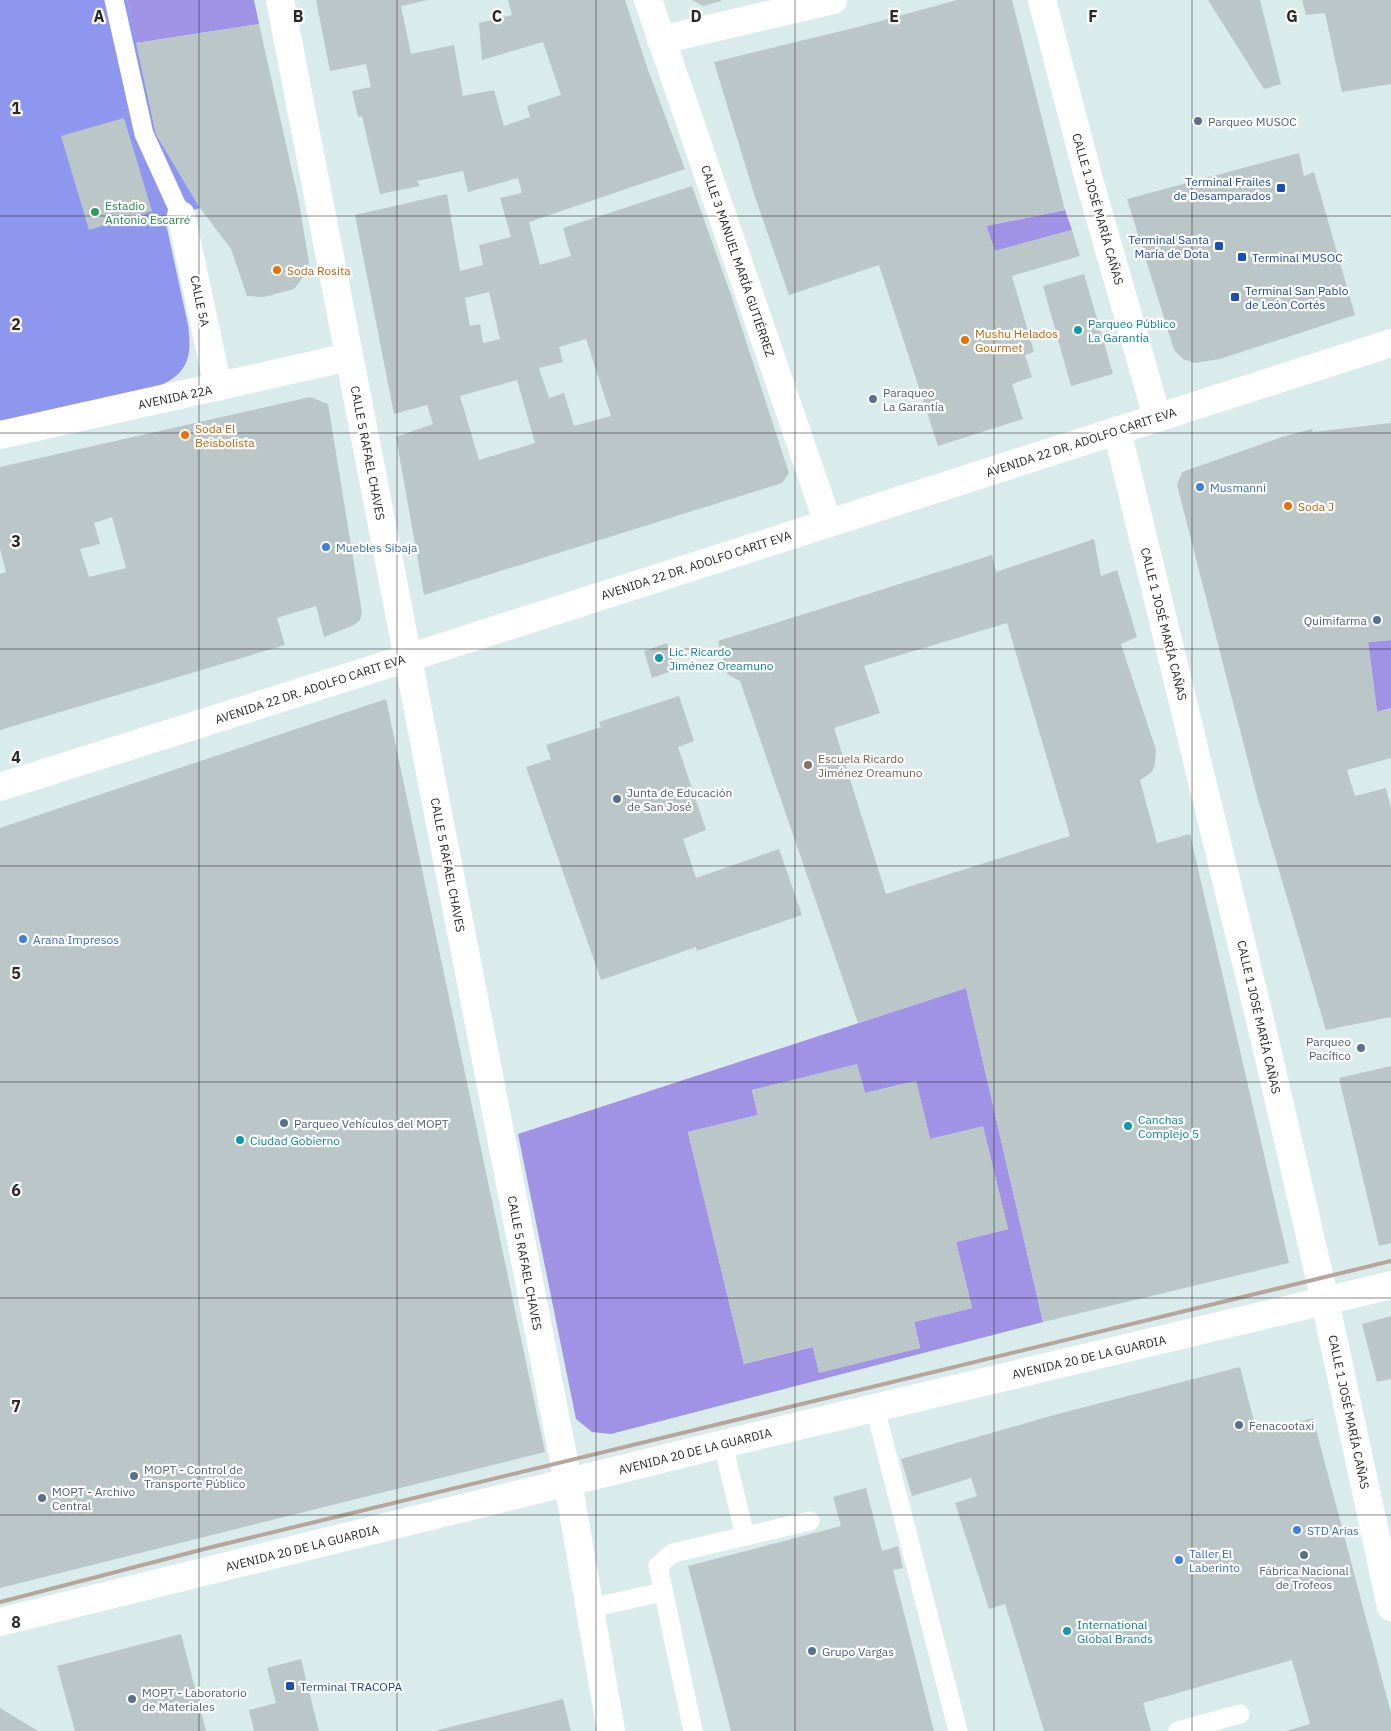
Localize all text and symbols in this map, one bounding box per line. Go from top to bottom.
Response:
text: A [94,6,105,26]
text: B [293,6,304,26]
text: C [492,6,502,26]
text: D [690,6,702,26]
text: E [889,6,899,26]
text: F [1088,6,1098,26]
text: G [1286,6,1298,26]
text: 1 [11,98,21,118]
place label: Parqueo MUSOC [1208,114,1297,129]
marker: Parqueo MUSOC [1192,115,1204,127]
street label: CALLE 1 JOSÉ MARÍA CAÑAS [1069,131,1127,287]
street label: CALLE 3 MANUEL MARÍA GUTIÉRREZ [698,163,778,359]
place label: Terminal Frailes de Desamparados [1174,174,1271,203]
marker: Terminal Frailes de Desamparados [1275,182,1287,194]
place label: Estadio Antonio Escarré [105,198,191,227]
marker: Estadio Antonio Escarré [89,206,101,218]
place label: Terminal Santa María de Dota [1128,232,1210,261]
marker: Terminal Santa María de Dota [1213,240,1225,252]
place label: Terminal MUSOC [1252,250,1343,265]
marker: Terminal MUSOC [1236,251,1248,263]
place label: Soda Rosita [287,263,351,278]
marker: Soda Rosita [271,264,283,276]
street label: CALLE 5A [187,274,213,328]
place label: Terminal San Pablo de León Cortés [1245,283,1349,312]
marker: Terminal San Pablo de León Cortés [1229,291,1241,303]
text: 2 [11,314,21,334]
place label: Parqueo Público La Garantía [1088,316,1176,345]
marker: Parqueo Público La Garantía [1072,324,1084,336]
place label: Mushu Helados Gourmet [975,326,1058,355]
marker: Mushu Helados Gourmet [959,334,971,346]
street label: AVENIDA 22A [137,382,214,412]
street label: CALLE 5 RAFAEL CHAVES [348,385,388,521]
place label: Paraqueo La Garantía [883,385,945,414]
marker: Paraqueo La Garantía [867,393,879,405]
street label: AVENIDA 22 DR. ADOLFO CARIT EVA [984,404,1178,480]
place label: Soda El Beisbolista [195,421,255,450]
marker: Soda El Beisbolista [179,429,191,441]
place label: Musmanni [1210,480,1266,495]
marker: Musmanni [1194,481,1206,493]
place label: Soda J [1298,499,1334,514]
marker: Soda J [1282,500,1294,512]
street label: AVENIDA 22 DR. ADOLFO CARIT EVA [599,527,793,603]
text: 3 [11,531,21,551]
place label: Muebles Sibaja [336,540,418,555]
marker: Muebles Sibaja [320,541,332,553]
street label: CALLE 1 JOSÉ MARÍA CAÑAS [1138,546,1190,702]
place label: Quimifarma [1304,613,1368,628]
marker: Quimifarma [1371,614,1383,626]
place label: Lic. Ricardo Jiménez Oreamuno [669,644,774,673]
street label: AVENIDA 22 DR. ADOLFO CARIT EVA [213,651,407,727]
marker: Lic. Ricardo Jiménez Oreamuno [653,652,665,664]
text: 4 [11,747,21,767]
place label: Escuela Ricardo Jiménez Oreamuno [818,751,923,780]
marker: Escuela Ricardo Jiménez Oreamuno [802,759,814,771]
place label: Junta de Educación de San José [627,785,732,814]
marker: Junta de Educación de San José [611,793,623,805]
street label: CALLE 5 RAFAEL CHAVES [428,797,468,933]
place label: Arana Impresos [33,932,119,947]
marker: Arana Impresos [17,933,29,945]
street label: CALLE 1 JOSÉ MARÍA CAÑAS [1234,939,1284,1095]
text: 5 [11,963,21,983]
place label: Parqueo Pacífico [1306,1034,1351,1063]
marker: Parqueo Pacífico [1355,1042,1367,1054]
place label: Canchas Complejo 5 [1138,1112,1199,1141]
place label: Parqueo Vehículos del MOPT [294,1116,449,1131]
marker: Parqueo Vehículos del MOPT [278,1117,290,1129]
marker: Canchas Complejo 5 [1122,1120,1134,1132]
place label: Ciudad Gobierno [250,1133,340,1148]
marker: Ciudad Gobierno [234,1134,246,1146]
text: 6 [11,1180,21,1200]
street label: CALLE 5 RAFAEL CHAVES [505,1195,545,1331]
street label: AVENIDA 20 DE LA GUARDIA [1011,1332,1168,1382]
street label: CALLE 1 JOSÉ MARÍA CAÑAS [1325,1334,1373,1490]
text: 7 [11,1396,21,1416]
place label: Fenacootaxi [1249,1418,1314,1433]
marker: Fenacootaxi [1233,1419,1245,1431]
street label: AVENIDA 20 DE LA GUARDIA [617,1425,773,1477]
place label: MOPT - Control de Transporte Público [144,1462,246,1491]
marker: MOPT - Control de Transporte Público [128,1470,140,1482]
place label: MOPT - Archivo Central [52,1484,136,1513]
marker: MOPT - Archivo Central [36,1492,48,1504]
street label: AVENIDA 20 DE LA GUARDIA [224,1522,380,1574]
place label: STD Arias [1307,1523,1359,1538]
marker: STD Arias [1291,1524,1303,1536]
place label: Taller El Laberinto [1189,1546,1240,1575]
marker: Fábrica Nacional de Trofeos [1298,1549,1310,1561]
marker: Taller El Laberinto [1173,1554,1185,1566]
place label: Fábrica Nacional de Trofeos [1259,1563,1349,1592]
text: 8 [11,1612,21,1632]
place label: International Global Brands [1077,1617,1153,1646]
marker: International Global Brands [1061,1625,1073,1637]
place label: Grupo Vargas [822,1644,894,1659]
marker: Grupo Vargas [806,1645,818,1657]
place label: Terminal TRACOPA [300,1679,402,1694]
marker: Terminal TRACOPA [284,1680,296,1692]
place label: MOPT - Laboratorio de Materiales [142,1685,247,1714]
marker: MOPT - Laboratorio de Materiales [126,1693,138,1705]

